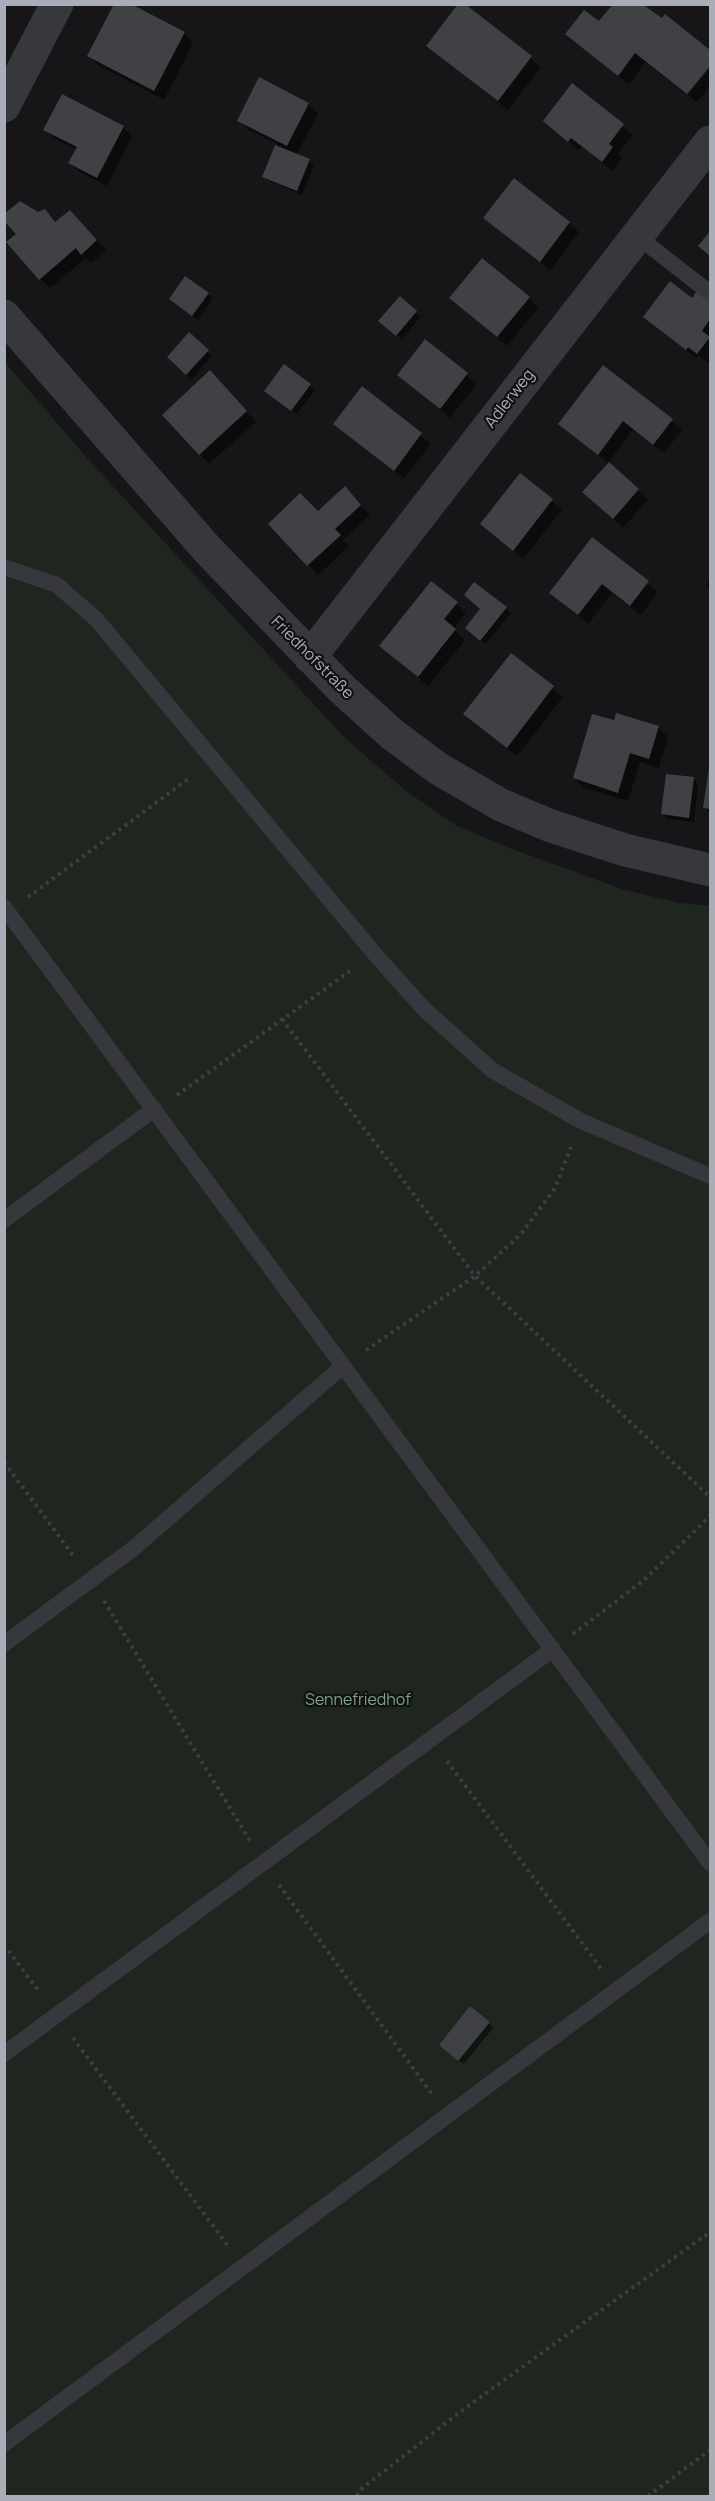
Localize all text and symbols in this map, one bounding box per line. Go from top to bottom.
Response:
street label: Adlerweg [481,366,539,432]
street label: Friedhofstraße [267,613,357,703]
park label: Sennefriedhof [305,1691,411,1711]

